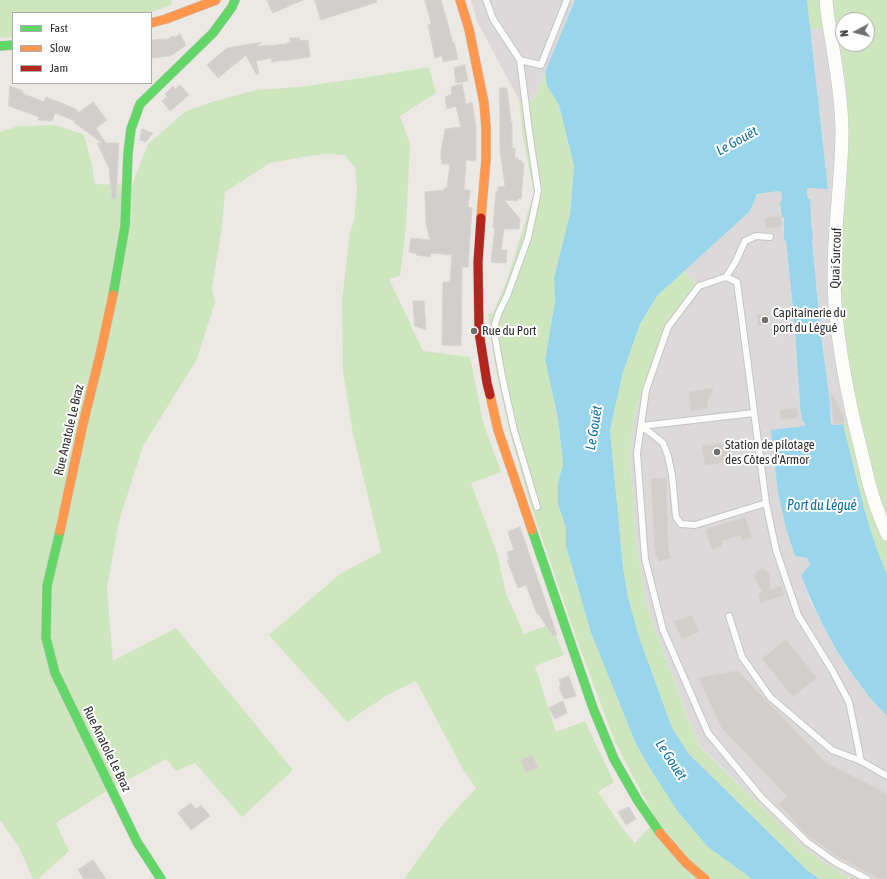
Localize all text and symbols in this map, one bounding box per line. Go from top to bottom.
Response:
legend [12,12,152,84]
north arrow [835,12,875,52]
text: Fast [50,21,68,35]
text: N [838,29,850,37]
text: Slow [50,41,71,55]
text: Jam [50,61,68,75]
water label: Le Gouët [713,123,761,159]
street label: Quai Surcouf [827,227,845,289]
place label: Capitainerie du port du Légué [773,305,846,336]
marker: Capitainerie du port du Légué [760,315,770,325]
place label: Rue du Port [482,323,536,339]
marker: Rue du Port [469,326,479,336]
street label: Rue Anatole Le Braz [51,383,87,477]
water label: Le Gouët [582,405,606,451]
place label: Station de pilotage des Côtes d'Armor [725,437,815,468]
marker: Station de pilotage des Côtes d'Armor [712,447,722,457]
water label: Port du Légué [787,498,857,514]
street label: Rue Anatole Le Braz [80,704,134,794]
water label: Le Gouët [652,737,690,783]

